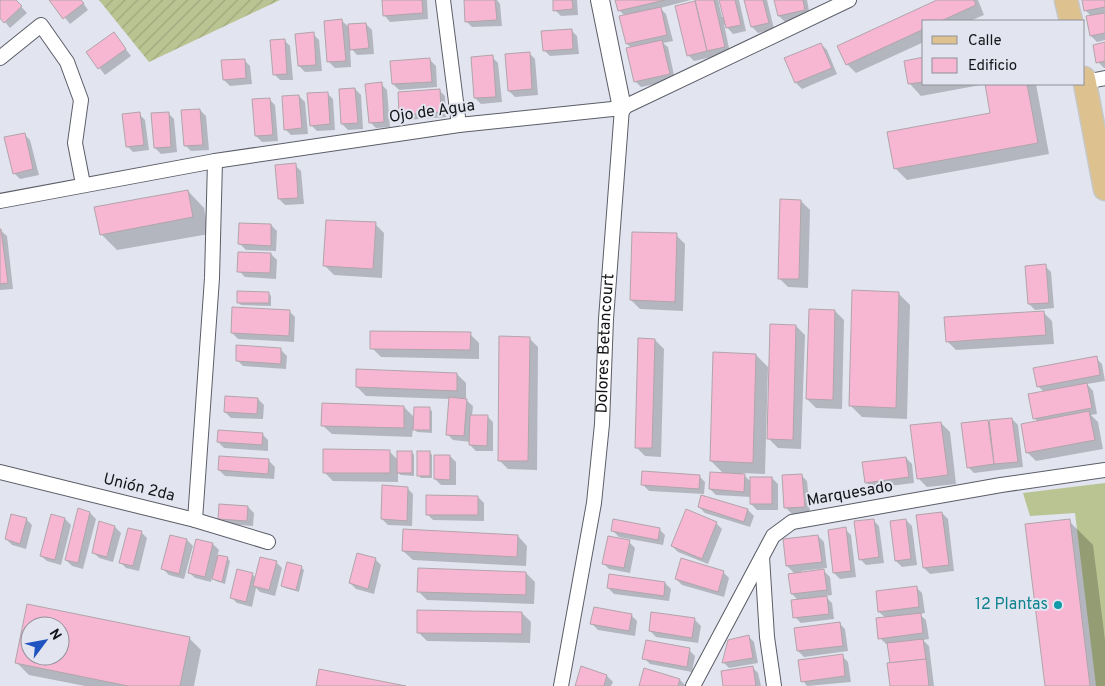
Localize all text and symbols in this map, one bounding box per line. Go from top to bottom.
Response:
legend [922,20,1085,85]
text: Calle [968,32,1002,51]
text: Edificio [968,57,1017,76]
street label: Ojo de Agua [388,96,476,128]
street label: Dolores Betancourt [592,273,619,414]
street label: Unión 2da [101,469,177,507]
street label: Marquesado [805,477,895,511]
place label: 12 Plantas [975,595,1048,615]
marker: 12 Plantas [1052,599,1064,611]
north arrow [20,616,70,666]
text: N [45,626,65,644]

